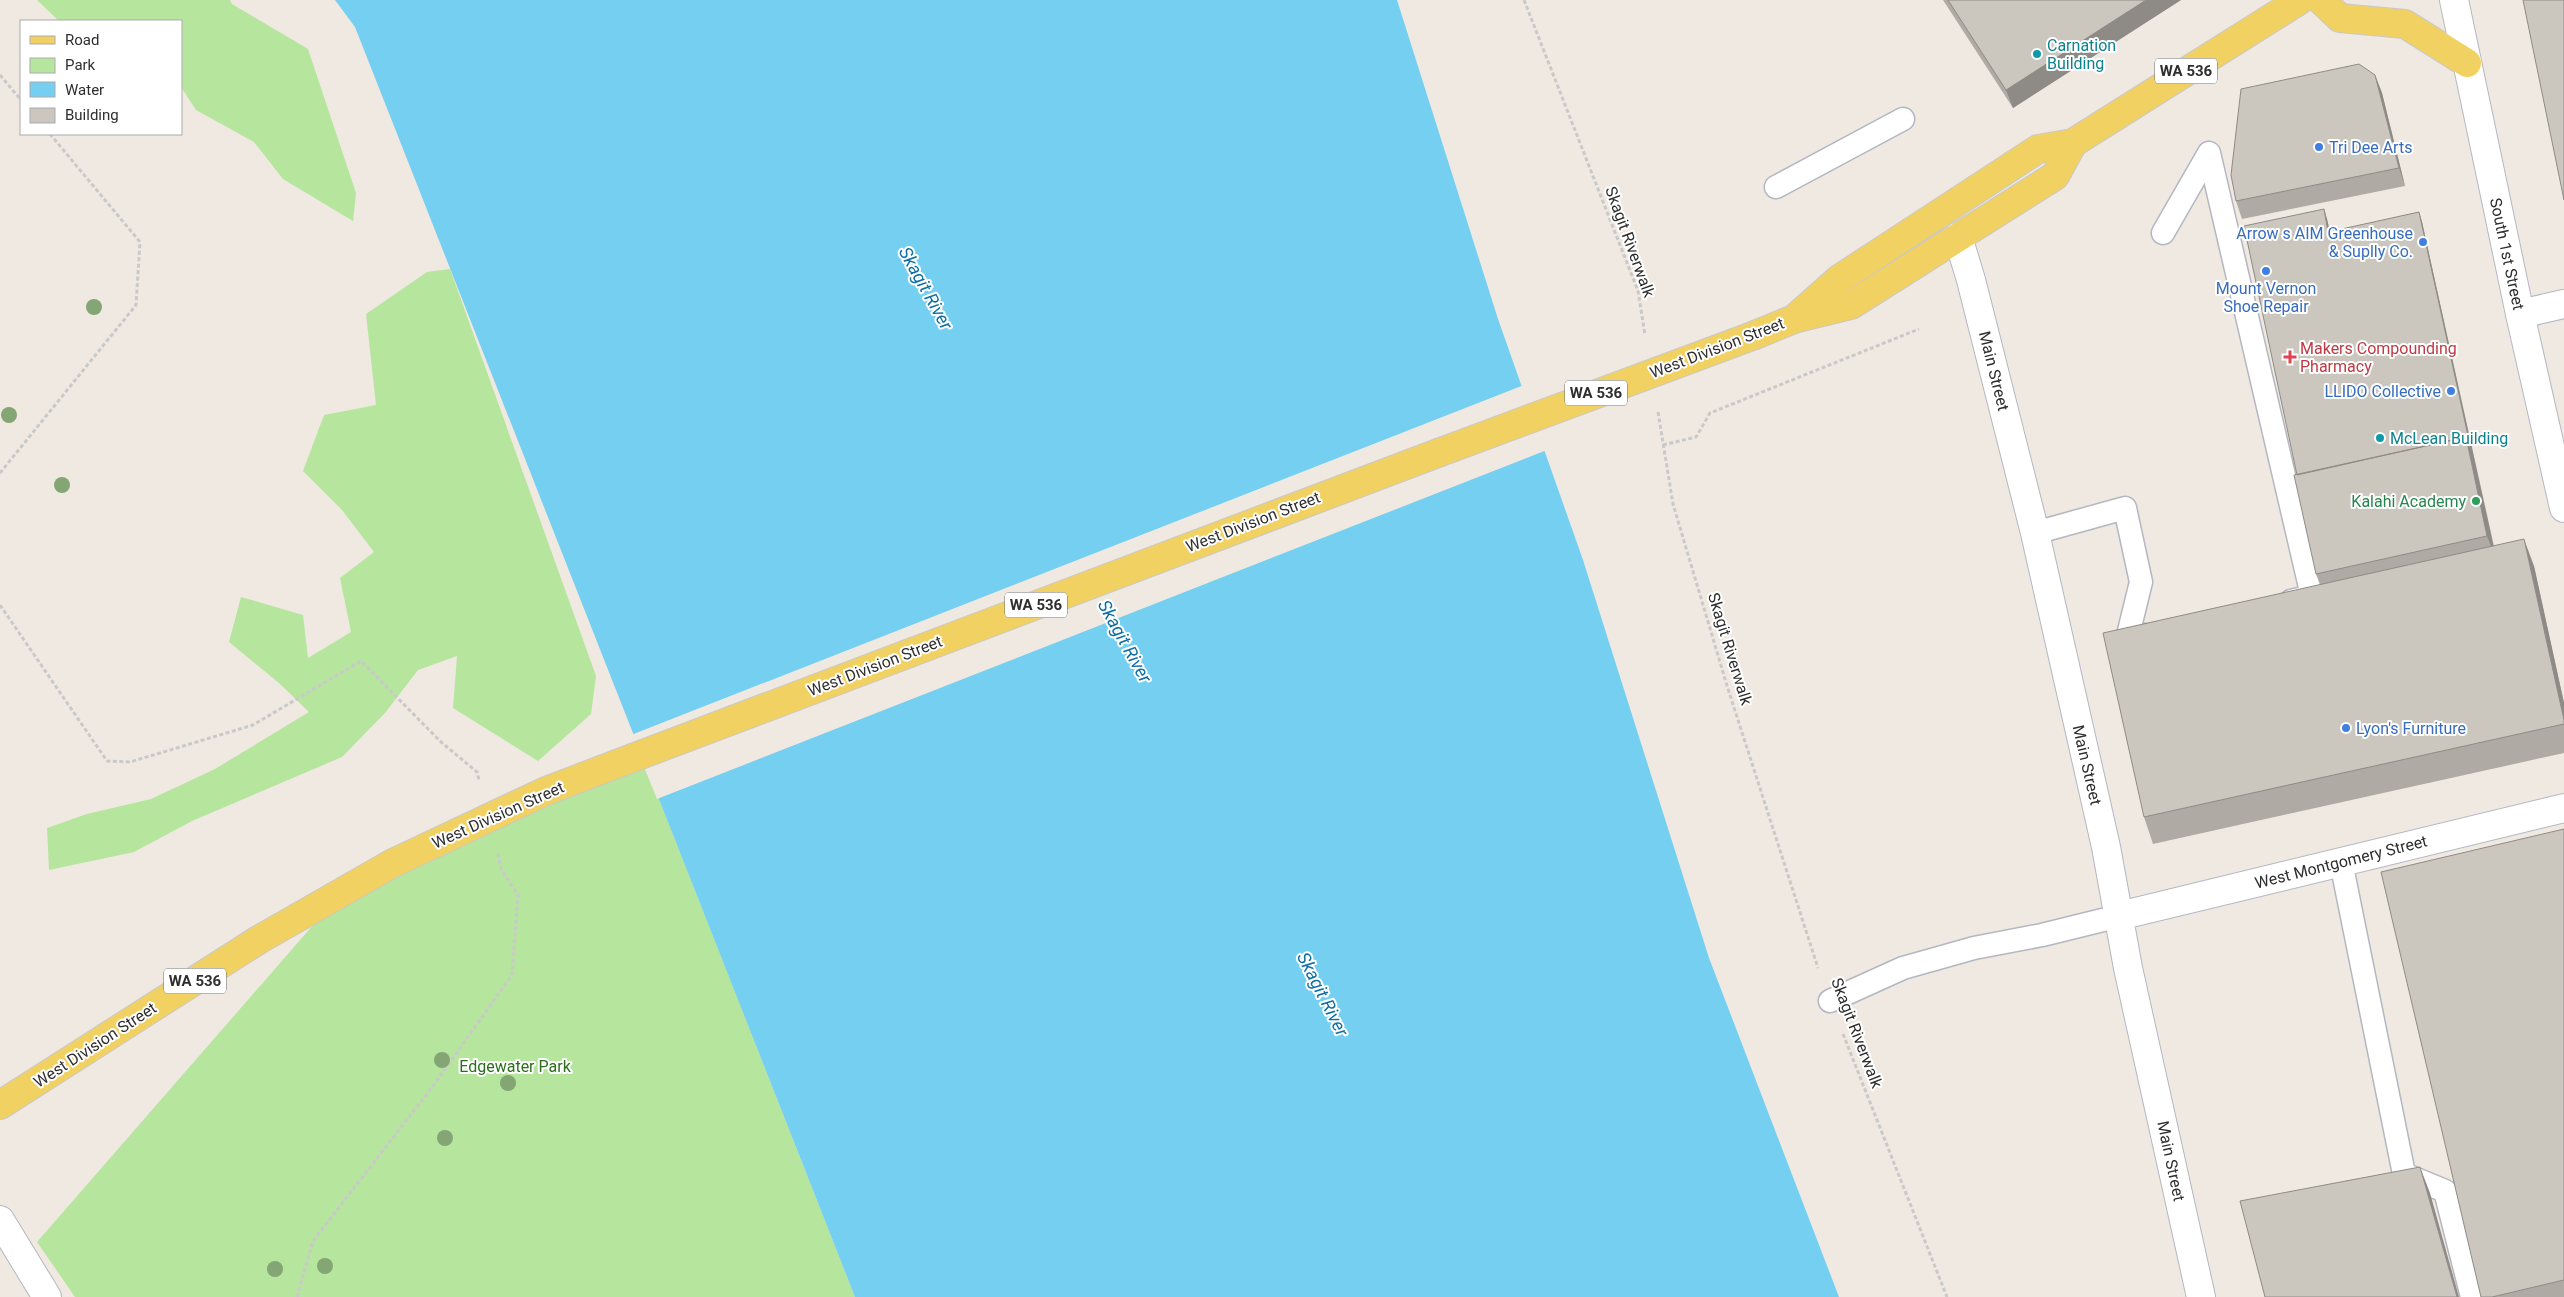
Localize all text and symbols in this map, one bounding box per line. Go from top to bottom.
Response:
legend [20,20,182,135]
text: Road [65,31,99,49]
place label: Carnation Building [2047,36,2116,73]
marker: Carnation Building [2031,48,2043,60]
text: Park [65,56,96,74]
road number: WA 536 [2155,58,2217,84]
text: Water [65,81,104,99]
text: Building [65,106,119,124]
place label: Tri Dee Arts [2329,138,2412,157]
marker: Tri Dee Arts [2313,141,2325,153]
street label: Skagit Riverwalk [1601,184,1659,301]
street label: South 1st Street [2486,196,2528,312]
place label: Arrow s AIM Greenhouse & Suplly Co. [2236,224,2413,261]
marker: Arrow s AIM Greenhouse & Suplly Co. [2417,236,2429,248]
water label: Skagit River [895,243,958,334]
marker: Mount Vernon Shoe Repair [2260,265,2272,277]
place label: Mount Vernon Shoe Repair [2216,279,2316,316]
street label: West Division Street [1647,314,1787,382]
street label: Main Street [1975,329,2013,413]
place label: Makers Compounding Pharmacy [2300,339,2457,376]
marker: Makers Compounding Pharmacy [2284,351,2296,363]
road number: WA 536 [1565,380,1627,406]
place label: LLIDO Collective [2325,382,2441,401]
marker: LLIDO Collective [2445,385,2457,397]
place label: McLean Building [2390,429,2508,448]
marker: McLean Building [2374,432,2386,444]
street label: West Division Street [1183,488,1323,556]
place label: Kalahi Academy [2351,492,2466,511]
marker: Kalahi Academy [2470,495,2482,507]
street label: Skagit Riverwalk [1704,590,1756,708]
road number: WA 536 [1005,592,1067,618]
water label: Skagit River [1094,596,1157,687]
street label: West Division Street [805,632,945,700]
place label: Lyon's Furniture [2356,719,2466,738]
marker: Lyon's Furniture [2340,722,2352,734]
street label: Main Street [2069,723,2105,807]
street label: West Division Street [429,777,567,853]
street label: West Montgomery Street [2253,831,2429,893]
water label: Skagit River [1293,948,1354,1040]
road number: WA 536 [164,968,226,994]
street label: Skagit Riverwalk [1827,975,1887,1092]
street label: West Division Street [30,998,160,1092]
park label: Edgewater Park [459,1057,572,1076]
street label: Main Street [2153,1119,2189,1203]

